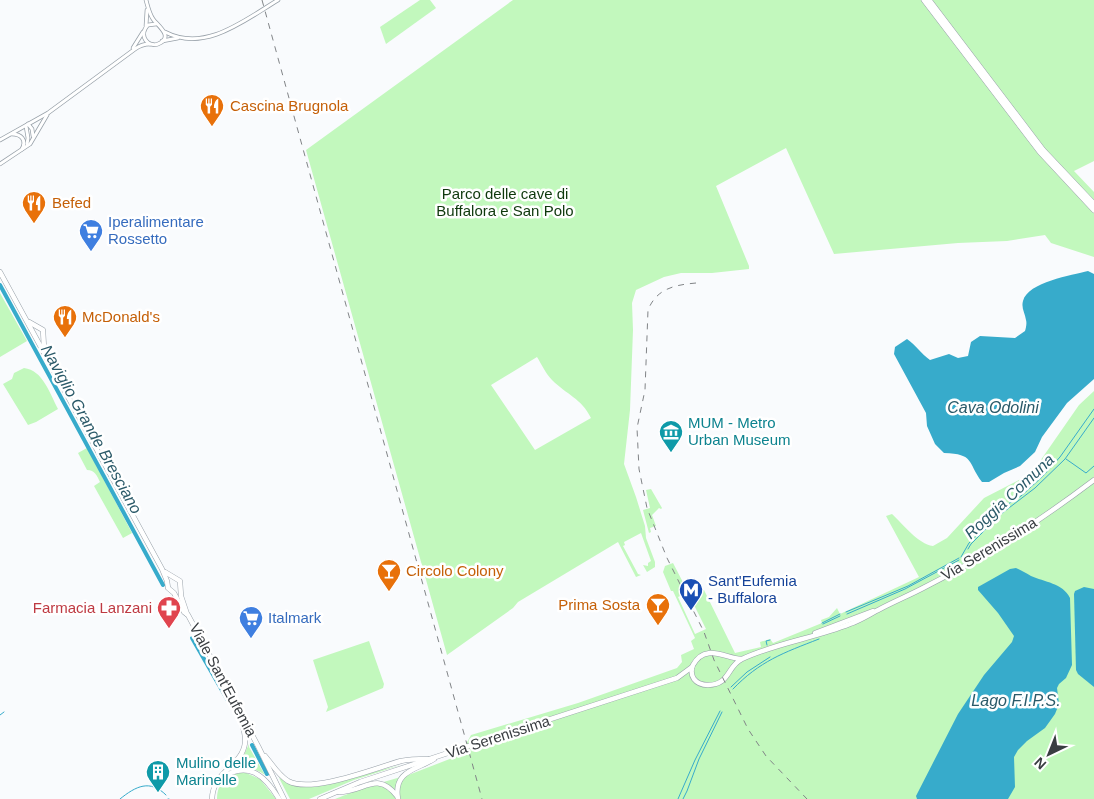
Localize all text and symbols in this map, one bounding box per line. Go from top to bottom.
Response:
restaurant icon: Cascina Brugnola [199,93,225,127]
place label: Cascina Brugnola [230,97,349,114]
park label: Parco delle cave di Buffalora e San Polo [436,185,574,219]
restaurant icon: Befed [21,190,47,224]
place label: Befed [52,194,91,211]
place label: Iperalimentare Rossetto [108,213,204,247]
supermarket icon: Iperalimentare Rossetto [78,218,104,252]
restaurant icon: McDonald's [52,304,78,338]
place label: McDonald's [82,308,160,325]
water label: Naviglio Grande Bresciano [38,342,145,517]
water label: Cava Odolini [947,399,1039,416]
place label: MUM - Metro Urban Museum [688,414,791,448]
museum icon: MUM - Metro Urban Museum [658,419,684,453]
water label: Roggia Comuna [961,451,1057,542]
street label: Via Serenissima [938,513,1040,584]
bar icon: Circolo Colony [376,558,402,592]
place label: Circolo Colony [406,562,504,579]
place label: Sant'Eufemia - Buffalora [708,572,797,606]
metro station icon: Sant'Eufemia - Buffalora [678,577,704,611]
bar icon: Prima Sosta [645,592,671,626]
pharmacy icon: Farmacia Lanzani [156,595,182,629]
place label: Prima Sosta [558,596,641,613]
place label: Farmacia Lanzani [33,599,152,616]
supermarket icon: Italmark [238,605,264,639]
place label: Italmark [268,609,322,626]
street label: Viale Sant'Eufemia [186,620,261,740]
water label: Lago F.I.P.S. [971,692,1061,709]
street label: Via Serenissima [444,712,553,761]
north arrow [1024,729,1074,779]
place label: Mulino delle Marinelle [176,754,256,788]
text: N [1031,754,1049,773]
building icon: Mulino delle Marinelle [145,759,171,793]

